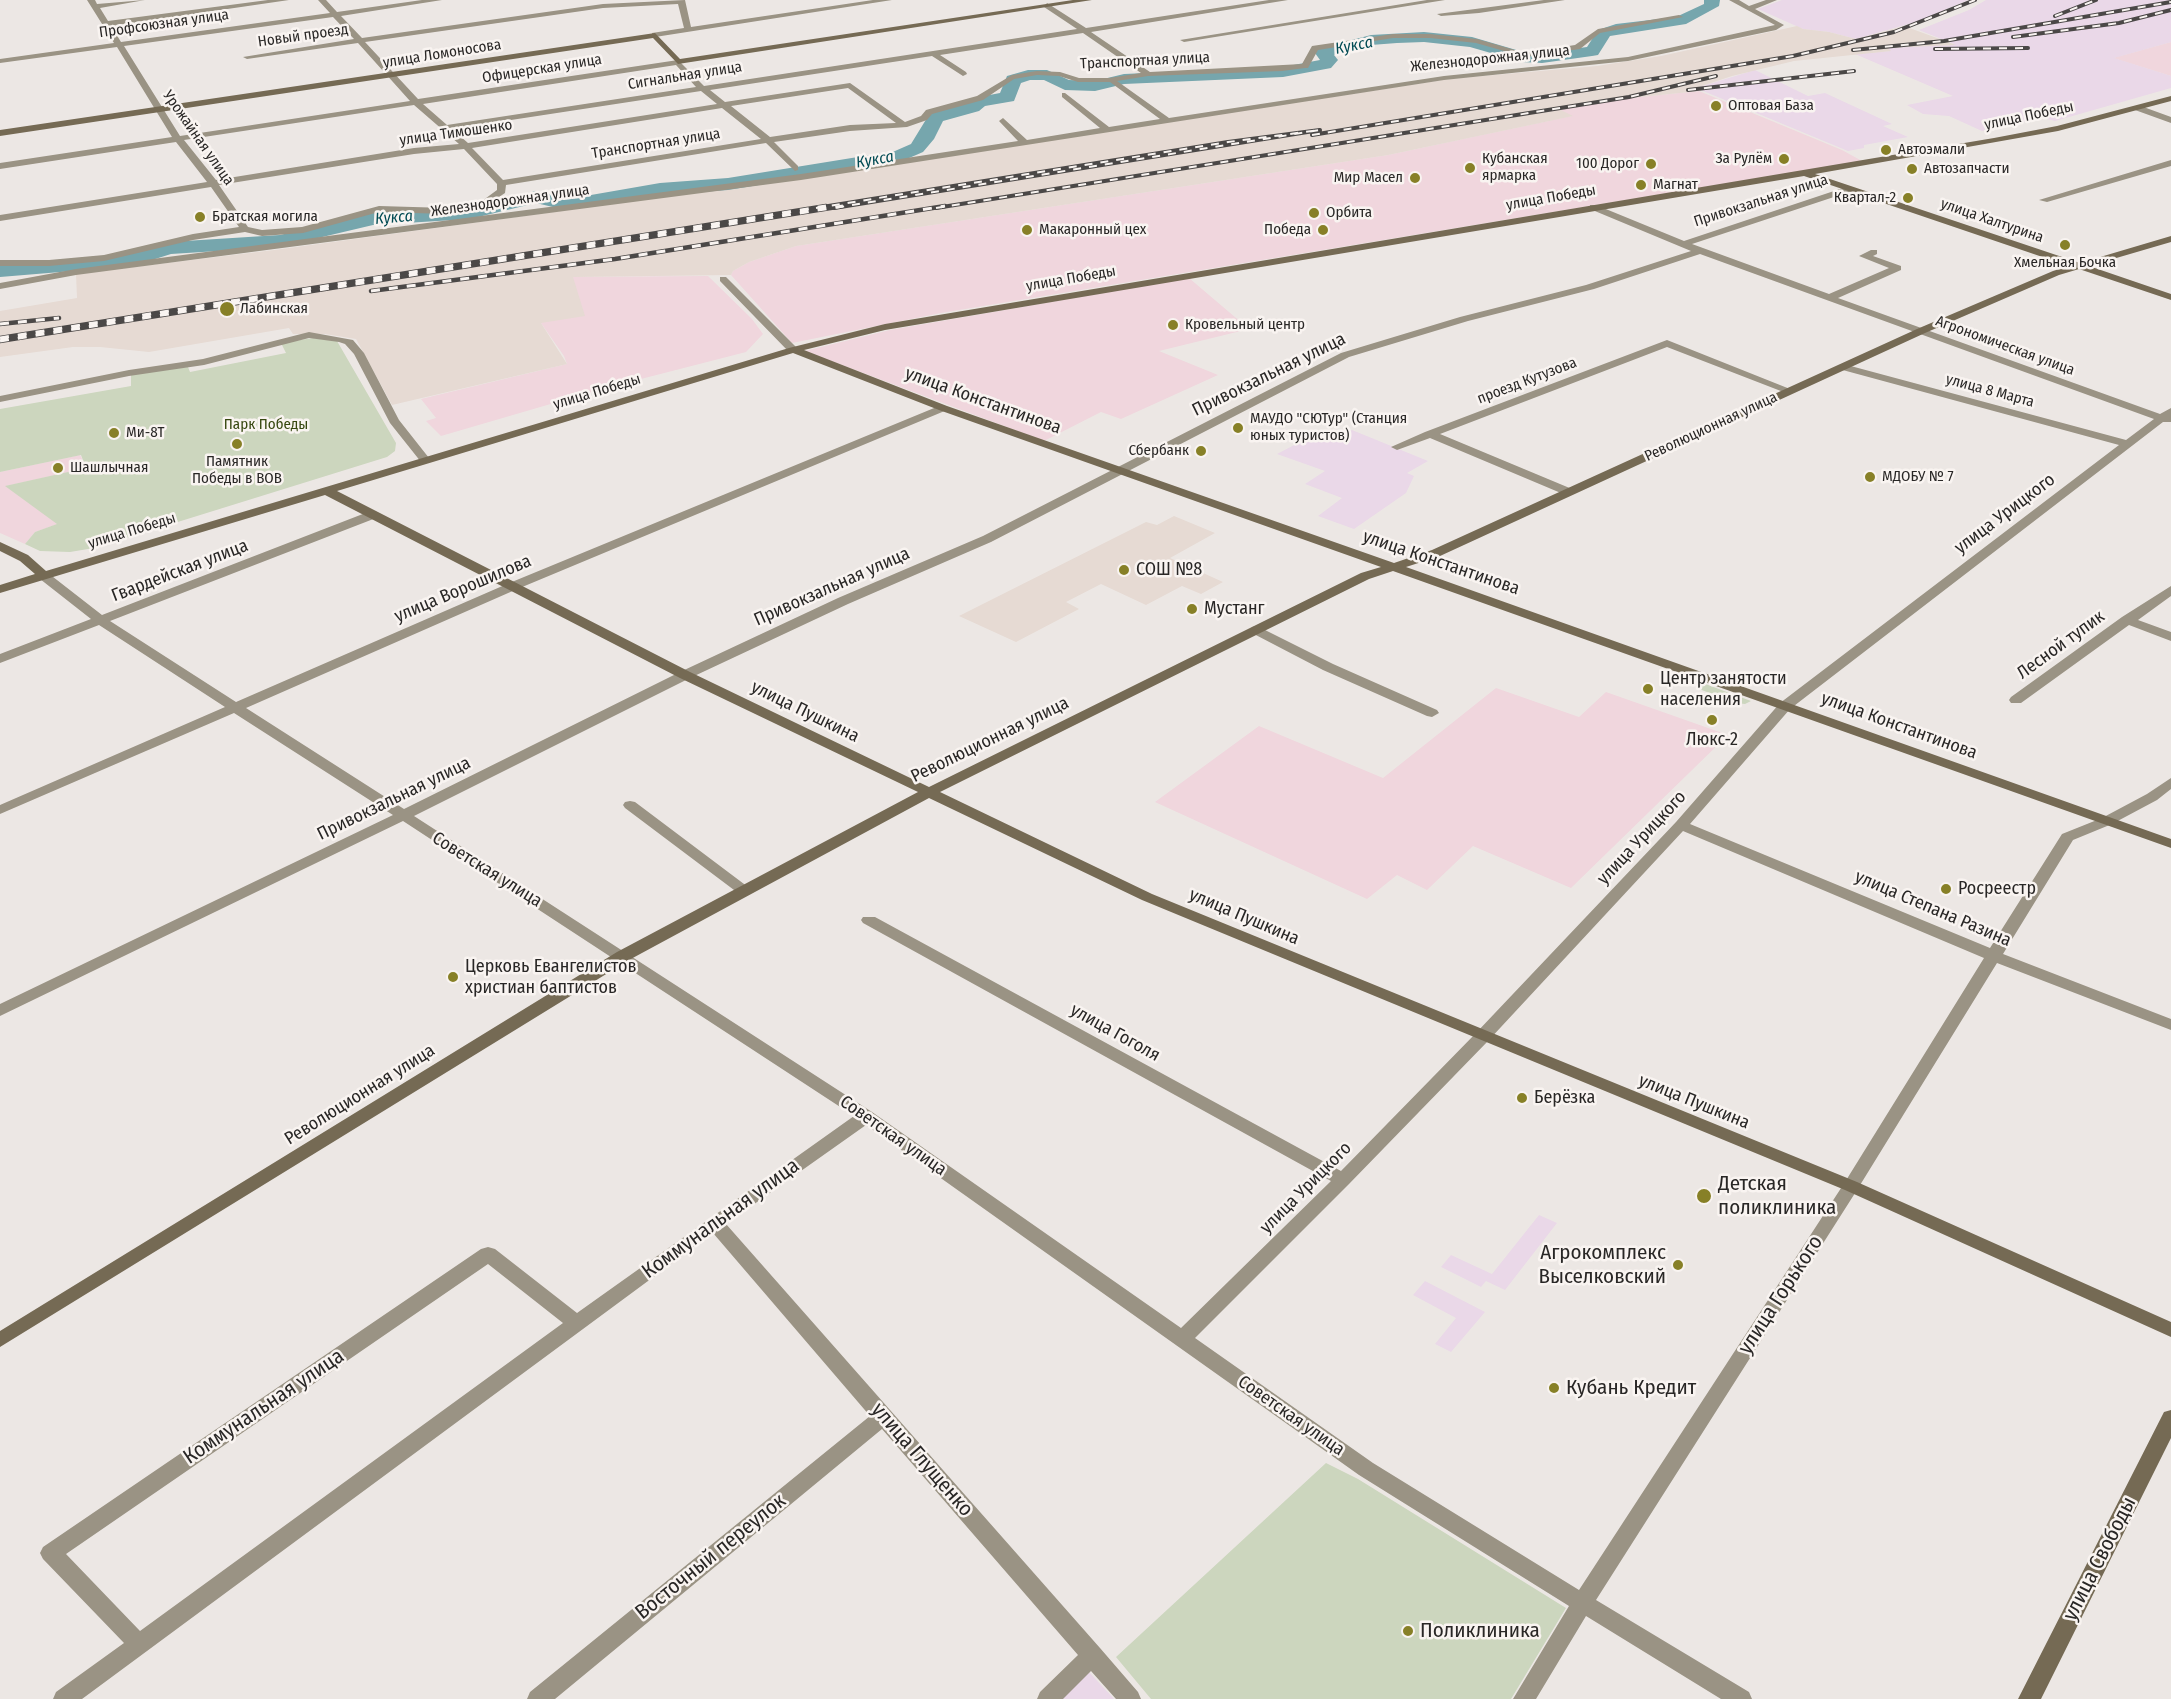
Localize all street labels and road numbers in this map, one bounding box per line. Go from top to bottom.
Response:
street label: Профсоюзная улица [98,6,230,42]
street label: Новый проезд [257,21,349,51]
street label: улица Ломоносова [382,36,502,72]
street label: Железнодорожная улица [1410,42,1570,76]
street label: Транспортная улица [1080,49,1210,73]
street label: Офицерская улица [481,51,603,87]
street label: Сигнальная улица [627,58,743,94]
street label: Урожайная улица [159,87,237,189]
street label: улица Победы [1983,98,2075,134]
street label: улица Тимошенко [399,116,513,150]
street label: Транспортная улица [590,125,722,163]
street label: Привокзальная улица [1692,171,1830,231]
street label: Железнодорожная улица [430,181,590,221]
street label: улица Победы [1505,181,1597,215]
street label: улица Халтурина [1938,195,2046,247]
street label: улица Победы [1025,262,1117,296]
street label: Агрономическая улица [1933,312,2077,380]
street label: Привокзальная улица [1189,328,1349,422]
street label: проезд Кутузова [1475,354,1579,408]
street label: улица Константинова [902,363,1064,439]
street label: улица Победы [551,370,643,414]
street label: улица 8 Марта [1944,371,2036,411]
street label: Революционная улица [1642,388,1780,466]
street label: улица Урицкого [1950,469,2060,559]
street label: улица Победы [86,509,178,553]
street label: улица Константинова [1360,526,1522,600]
street label: Гвардейская улица [109,535,251,607]
street label: Привокзальная улица [751,543,913,631]
street label: улица Ворошилова [391,550,535,628]
street label: Лесной тупик [2013,606,2109,684]
street label: улица Пушкина [747,677,863,747]
street label: улица Константинова [1818,688,1980,764]
street label: Революционная улица [908,692,1072,788]
street label: Привокзальная улица [314,752,474,846]
street label: улица Урицкого [1593,787,1691,889]
street label: Советская улица [428,828,546,912]
street label: улица Степана Разина [1852,866,2014,952]
street label: улица Пушкина [1186,884,1302,950]
street label: улица Гоголя [1066,999,1164,1067]
street label: Революционная улица [281,1040,439,1150]
street label: улица Пушкина [1635,1070,1753,1134]
street label: Советская улица [835,1091,951,1181]
street label: улица Урицкого [1256,1138,1356,1238]
street label: Коммунальная улица [637,1153,805,1285]
street label: улица Горького [1733,1231,1829,1359]
street label: Коммунальная улица [179,1344,349,1470]
street label: Советская улица [1233,1371,1349,1461]
street label: улица Глущенко [866,1398,978,1522]
street label: Восточный переулок [631,1489,791,1625]
street label: улица Свободы [2058,1493,2142,1625]

